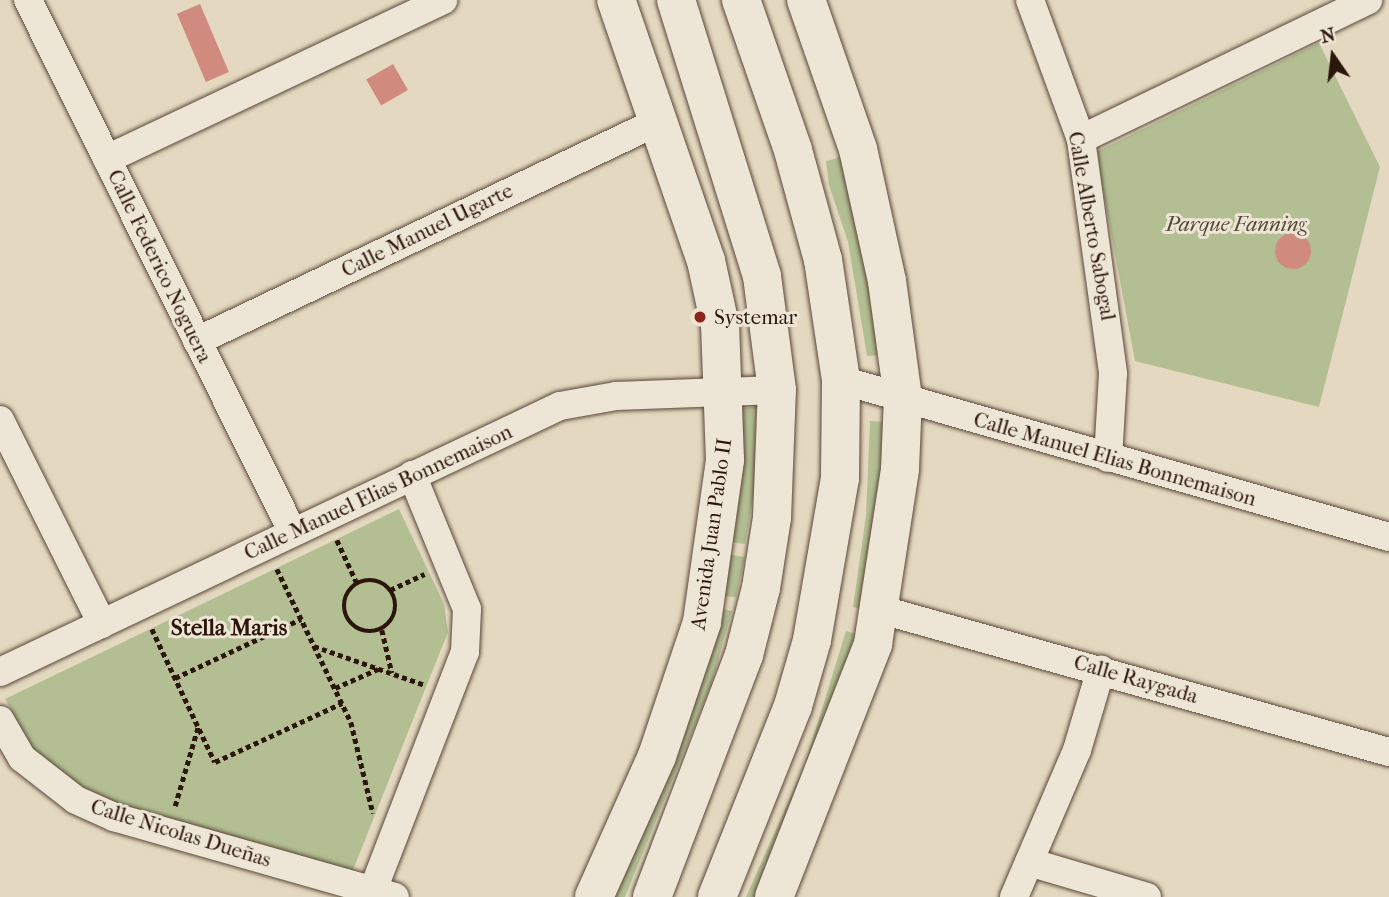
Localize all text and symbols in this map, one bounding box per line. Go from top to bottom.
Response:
north arrow [1298,21,1368,91]
text: N [1318,23,1338,48]
street label: Calle Alberto Sabogal [1063,130,1121,322]
street label: Calle Federico Noguera [102,165,218,367]
street label: Calle Manuel Ugarte [337,178,517,282]
park label: Parque Fanning [1165,211,1307,237]
place label: Systemar [714,304,797,330]
marker: Systemar [692,309,708,325]
street label: Calle Manuel Elias Bonnemaison [971,407,1259,511]
street label: Calle Manuel Elias Bonnemaison [240,419,516,565]
street label: Avenida Juan Pablo II [685,436,737,632]
district label: Stella Maris [171,614,287,642]
street label: Calle Raygada [1071,649,1201,709]
street label: Calle Nicolas Dueñas [88,794,274,872]

